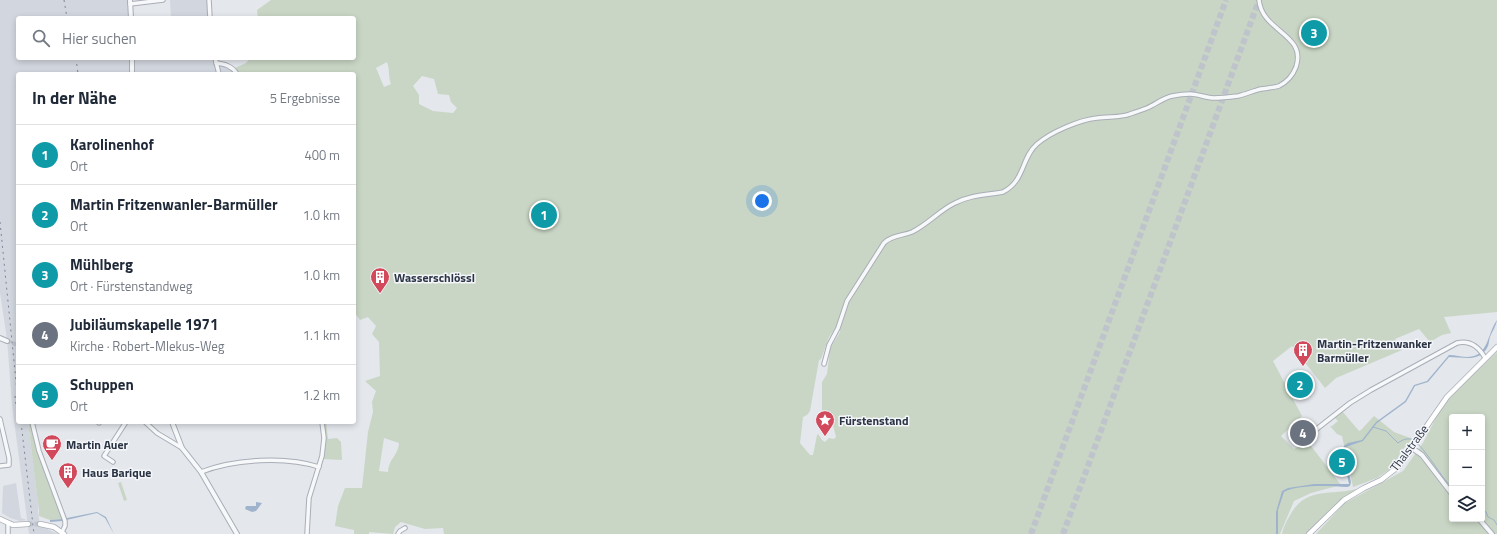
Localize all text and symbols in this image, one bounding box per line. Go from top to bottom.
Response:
search box [16,16,356,60]
pin: 3 [1301,18,1327,48]
icon: search [30,27,52,49]
text: Hier suchen [62,27,137,50]
text: In der Nähe [32,85,117,111]
text: 5 Ergebnisse [270,88,340,108]
text: Karolinenhof [70,133,154,156]
text: 1 [41,145,49,165]
text: 400 m [304,145,340,165]
text: Ort [70,156,88,176]
your location [752,191,772,211]
text: Martin Fritzenwanler-Barmüller [70,193,278,216]
pin: 1 [531,200,557,230]
text: 2 [41,205,49,225]
text: 1.0 km [303,205,340,225]
text: Ort [70,216,88,236]
text: Mühlberg [70,253,133,276]
text: 3 [41,265,49,285]
text: 1.0 km [303,265,340,285]
building icon: Wasserschlössl [369,266,391,294]
place label: Wasserschlössl [394,268,475,287]
text: Ort · Fürstenstandweg [70,276,192,296]
text: Jubiläumskapelle 1971 [70,313,218,336]
text: 4 [41,325,49,345]
text: 1.1 km [303,325,340,345]
place label: Martin-Fritzenwanker Barmüller [1317,334,1432,367]
text: Kirche · Robert-Mlekus-Weg [70,336,224,356]
building icon: Martin-Fritzenwanker Barmüller [1292,339,1314,367]
pin: 2 [1287,370,1313,400]
text: Schuppen [70,373,134,396]
text: 5 [41,385,49,405]
text: 1.2 km [303,385,340,405]
text: Ort [70,396,88,416]
place icon: Fürstenstand [814,409,836,437]
place label: Fürstenstand [839,411,909,430]
map controls [1449,414,1485,522]
button: + [1449,414,1485,450]
pin: 4 [1290,418,1316,448]
street label: Thalstraße [1385,421,1433,475]
cafe icon: Martin Auer [41,433,63,461]
place label: Martin Auer [66,435,129,454]
pin: 5 [1329,447,1355,477]
button: − [1449,450,1485,486]
building icon: Haus Barique [57,461,79,489]
place label: Haus Barique [82,463,151,482]
button: layers [1449,486,1485,522]

